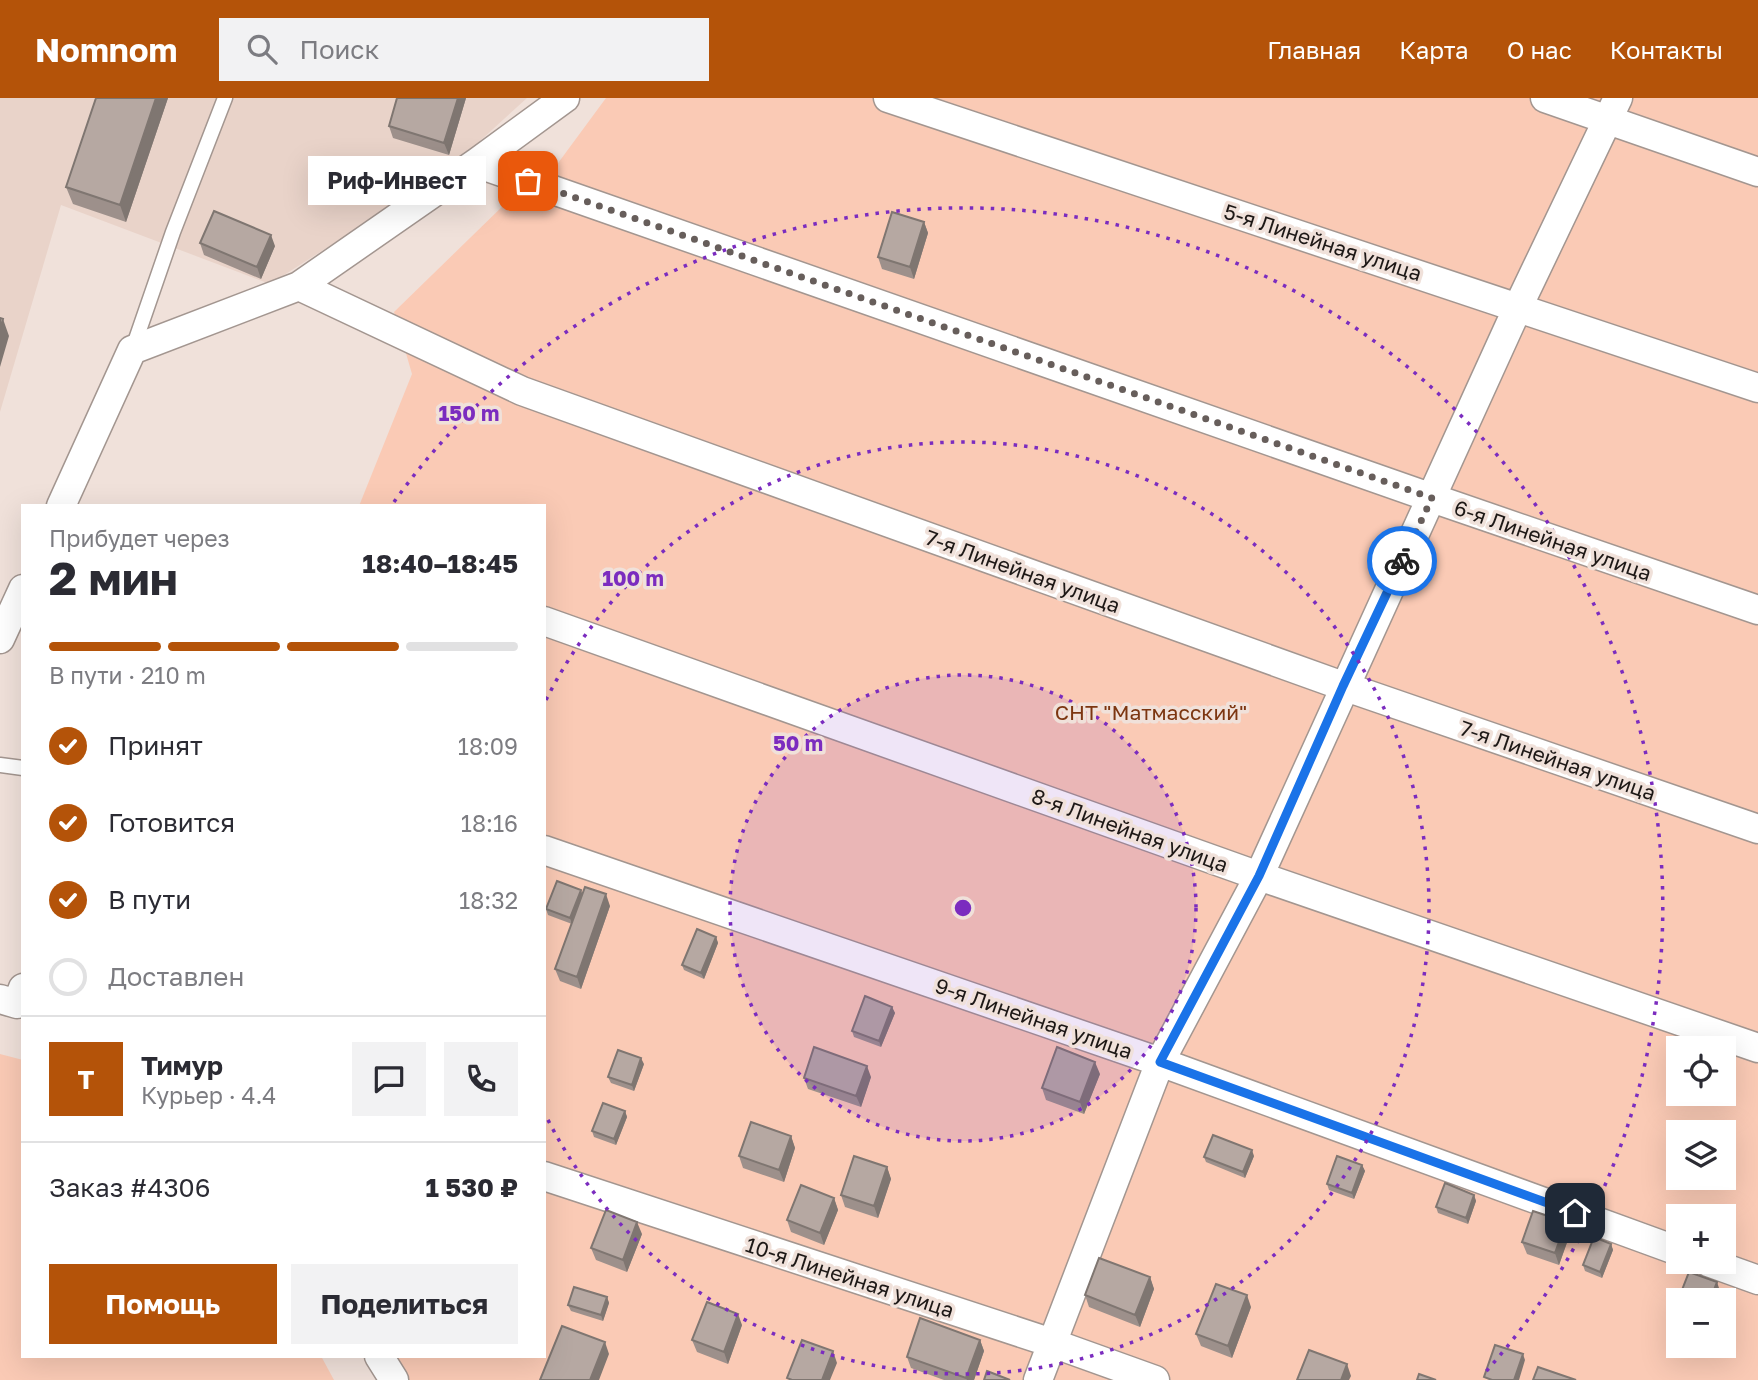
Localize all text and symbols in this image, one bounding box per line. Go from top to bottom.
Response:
search box [219,18,709,81]
text: Nomnom [35,30,177,69]
icon: search [243,30,281,68]
text: Поиск [299,34,380,65]
text: Главная [1267,35,1361,64]
text: Карта [1399,35,1469,64]
text: О нас [1507,35,1572,64]
text: Контакты [1610,35,1723,64]
pin [498,151,558,211]
callout: Риф-Инвест [308,156,486,206]
icon: bag [509,162,547,200]
text: Риф-Инвест [327,166,467,194]
street label: 5-я Линейная улица [1221,198,1425,286]
text: 150 m [439,400,499,426]
street label: 6-я Линейная улица [1451,494,1655,586]
text: Прибудет через [49,524,230,552]
street label: 7-я Линейная улица [922,524,1124,618]
courier [1367,526,1437,596]
icon: bike [1383,542,1421,580]
text: 18:40–18:45 [362,548,518,579]
text: 2 мин [49,550,178,605]
text: 100 m [602,565,664,591]
text: В пути · 210 m [49,661,206,689]
park label: СНТ "Матмасский" [1055,699,1247,725]
street label: 7-я Линейная улица [1457,714,1659,806]
icon: check [49,727,87,765]
text: Принят [108,730,203,761]
text: 50 m [773,730,823,756]
text: 18:09 [458,732,518,760]
street label: 8-я Линейная улица [1028,782,1232,878]
icon: check [49,804,87,842]
text: Готовится [108,807,235,838]
text: 18:16 [461,809,518,837]
icon: check [49,881,87,919]
text: В пути [108,884,191,915]
text: 18:32 [459,886,518,914]
centre of rings [951,896,975,920]
text: Доставлен [108,961,244,992]
street label: 9-я Линейная улица [932,972,1136,1064]
map controls [1666,1036,1736,1358]
button: locate [1666,1036,1736,1106]
button: chat [352,1042,426,1116]
button: phone [444,1042,518,1116]
text: Тимур [141,1050,223,1081]
text: Т [78,1064,94,1095]
text: Курьер · 4.4 [141,1081,276,1109]
button: layers [1666,1120,1736,1190]
text: Заказ #4306 [49,1172,210,1203]
text: 1 530 ₽ [425,1172,518,1203]
pin [1545,1183,1605,1243]
icon: home [1556,1194,1594,1232]
button: + [1666,1204,1736,1274]
street label: 10-я Линейная улица [743,1231,957,1323]
button: Помощь [49,1264,277,1344]
button: Поделиться [291,1264,518,1344]
button: − [1666,1288,1736,1358]

